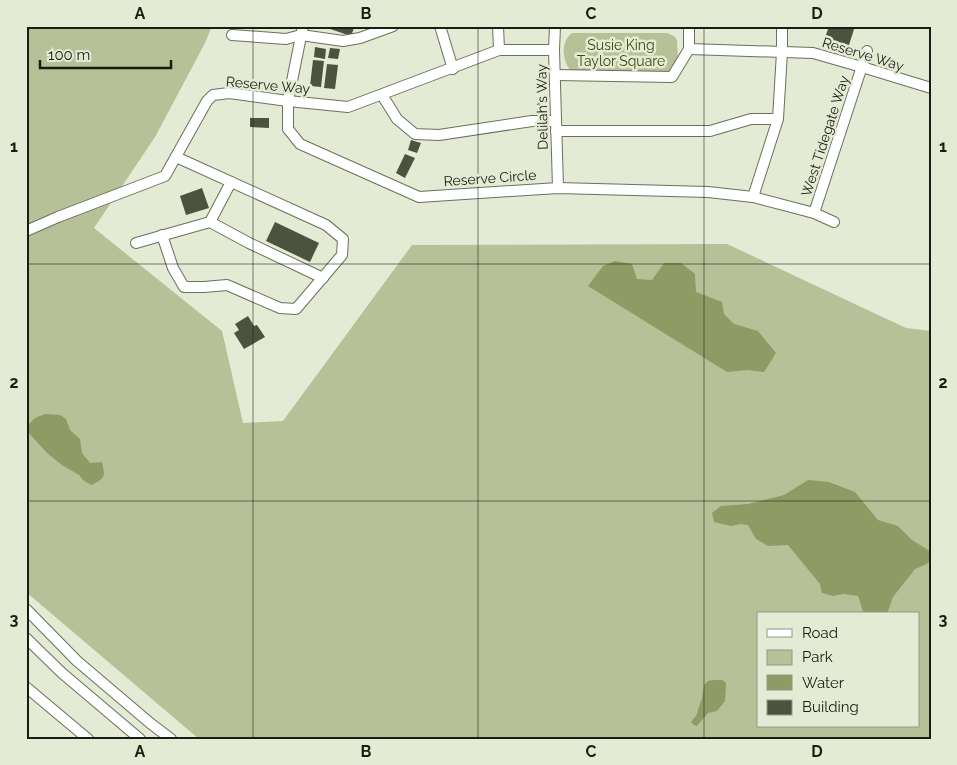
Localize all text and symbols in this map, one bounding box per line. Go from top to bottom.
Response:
text: A [135,4,146,23]
text: B [361,4,372,23]
text: C [586,4,597,23]
text: D [811,4,823,23]
street label: Reserve Way [820,34,906,74]
park label: Susie King Taylor Square [577,37,665,69]
scale bar [40,38,171,70]
text: 100 m [48,46,90,64]
street label: Delilah's Way [533,64,551,150]
street label: Reserve Way [225,73,311,97]
street label: West Tidegate Way [798,73,852,198]
text: 1 [10,137,18,156]
text: 1 [939,137,947,156]
street label: Reserve Circle [443,167,537,189]
text: 2 [9,373,19,392]
text: 2 [938,373,948,392]
text: 3 [10,610,19,629]
text: 3 [939,610,948,629]
legend [757,612,920,728]
text: Road [802,624,838,642]
text: Park [802,648,833,666]
text: Water [802,674,845,692]
text: Building [802,698,859,716]
text: A [135,742,146,761]
text: B [361,742,372,761]
text: C [586,742,597,761]
text: D [811,742,823,761]

